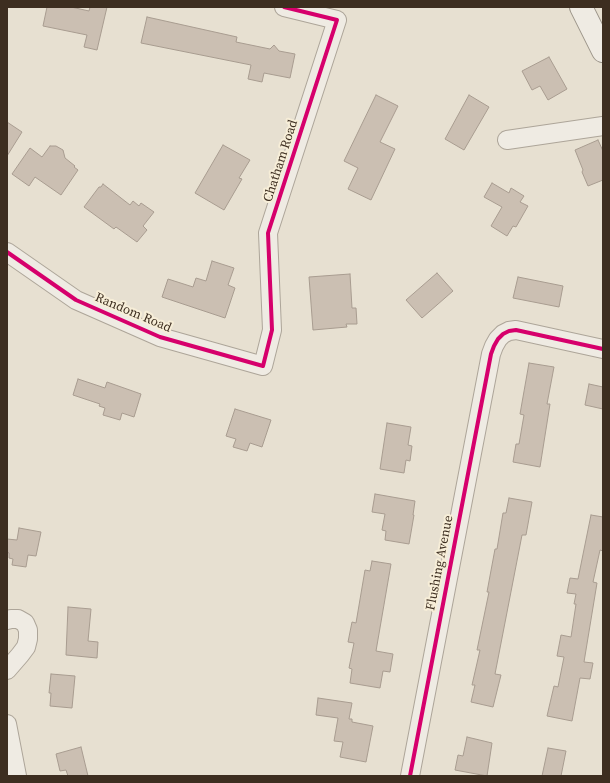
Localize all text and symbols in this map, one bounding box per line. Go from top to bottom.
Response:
street label: Chatham Road [260,118,302,204]
street label: Random Road [92,290,174,336]
street label: Flushing Avenue [423,514,457,612]

